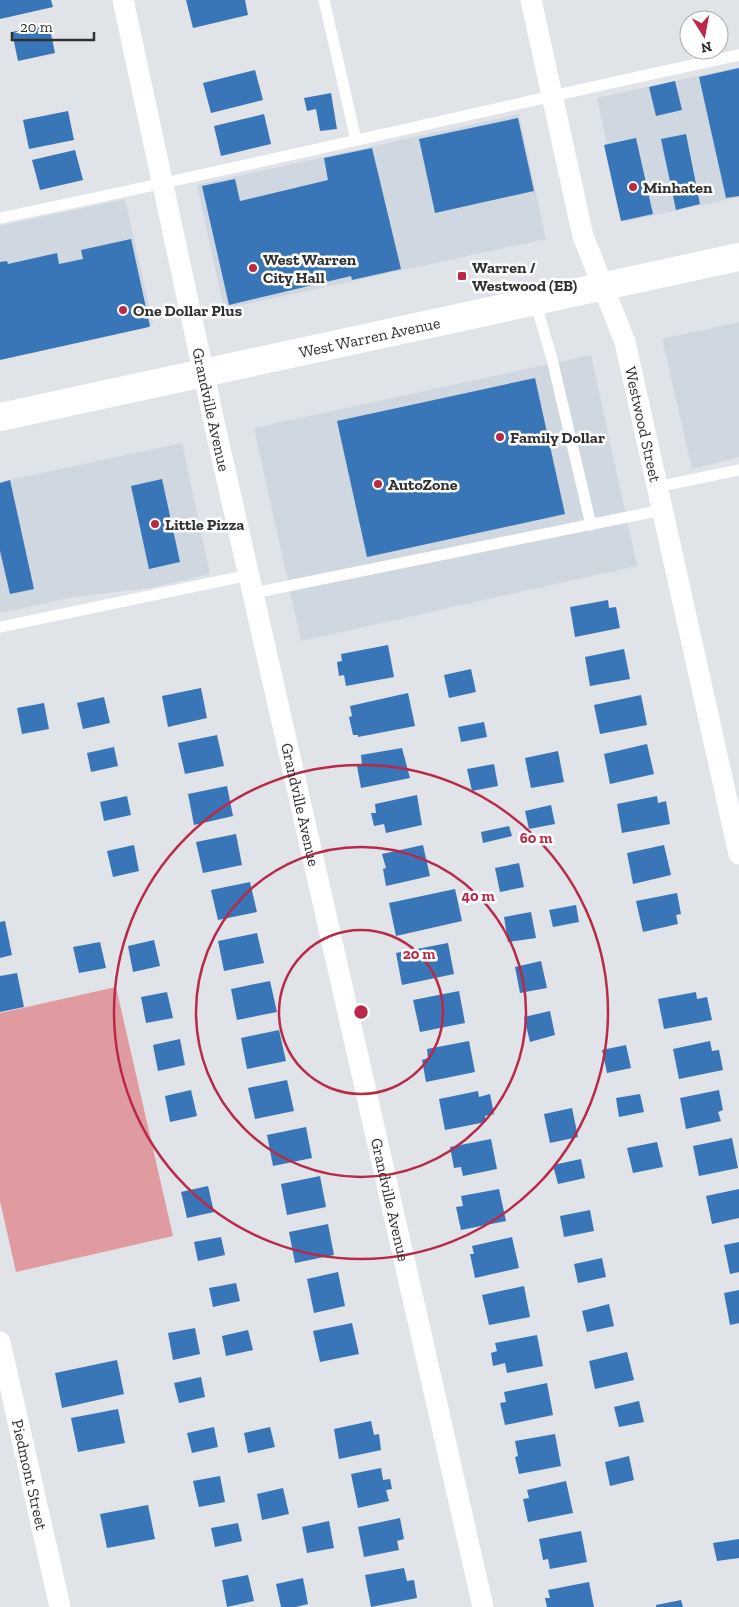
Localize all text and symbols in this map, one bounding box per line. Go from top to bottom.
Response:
scale bar [12,10,95,42]
north arrow [679,10,729,60]
text: 20 m [20,18,53,36]
text: N [699,38,713,57]
place label: Minhaten [643,178,713,197]
marker: Minhaten [627,181,639,193]
place label: West Warren City Hall [263,250,357,287]
place label: Warren / Westwood (EB) [472,258,578,295]
marker: West Warren City Hall [247,262,259,274]
marker: Warren / Westwood (EB) [456,270,468,282]
place label: One Dollar Plus [133,301,242,320]
marker: One Dollar Plus [117,304,129,316]
street label: West Warren Avenue [297,313,442,362]
street label: Grandville Avenue [188,346,234,473]
street label: Westwood Street [621,365,665,484]
place label: Family Dollar [510,428,605,447]
marker: Family Dollar [494,431,506,443]
place label: AutoZone [388,475,458,494]
marker: AutoZone [372,478,384,490]
place label: Little Pizza [165,515,244,534]
marker: Little Pizza [149,518,161,530]
street label: Grandville Avenue [277,741,324,868]
text: 60 m [520,829,552,847]
text: 40 m [461,887,495,905]
text: 20 m [403,945,435,963]
centre of rings [352,1003,370,1021]
street label: Grandville Avenue [367,1136,413,1263]
street label: Piedmont Street [8,1418,51,1532]

